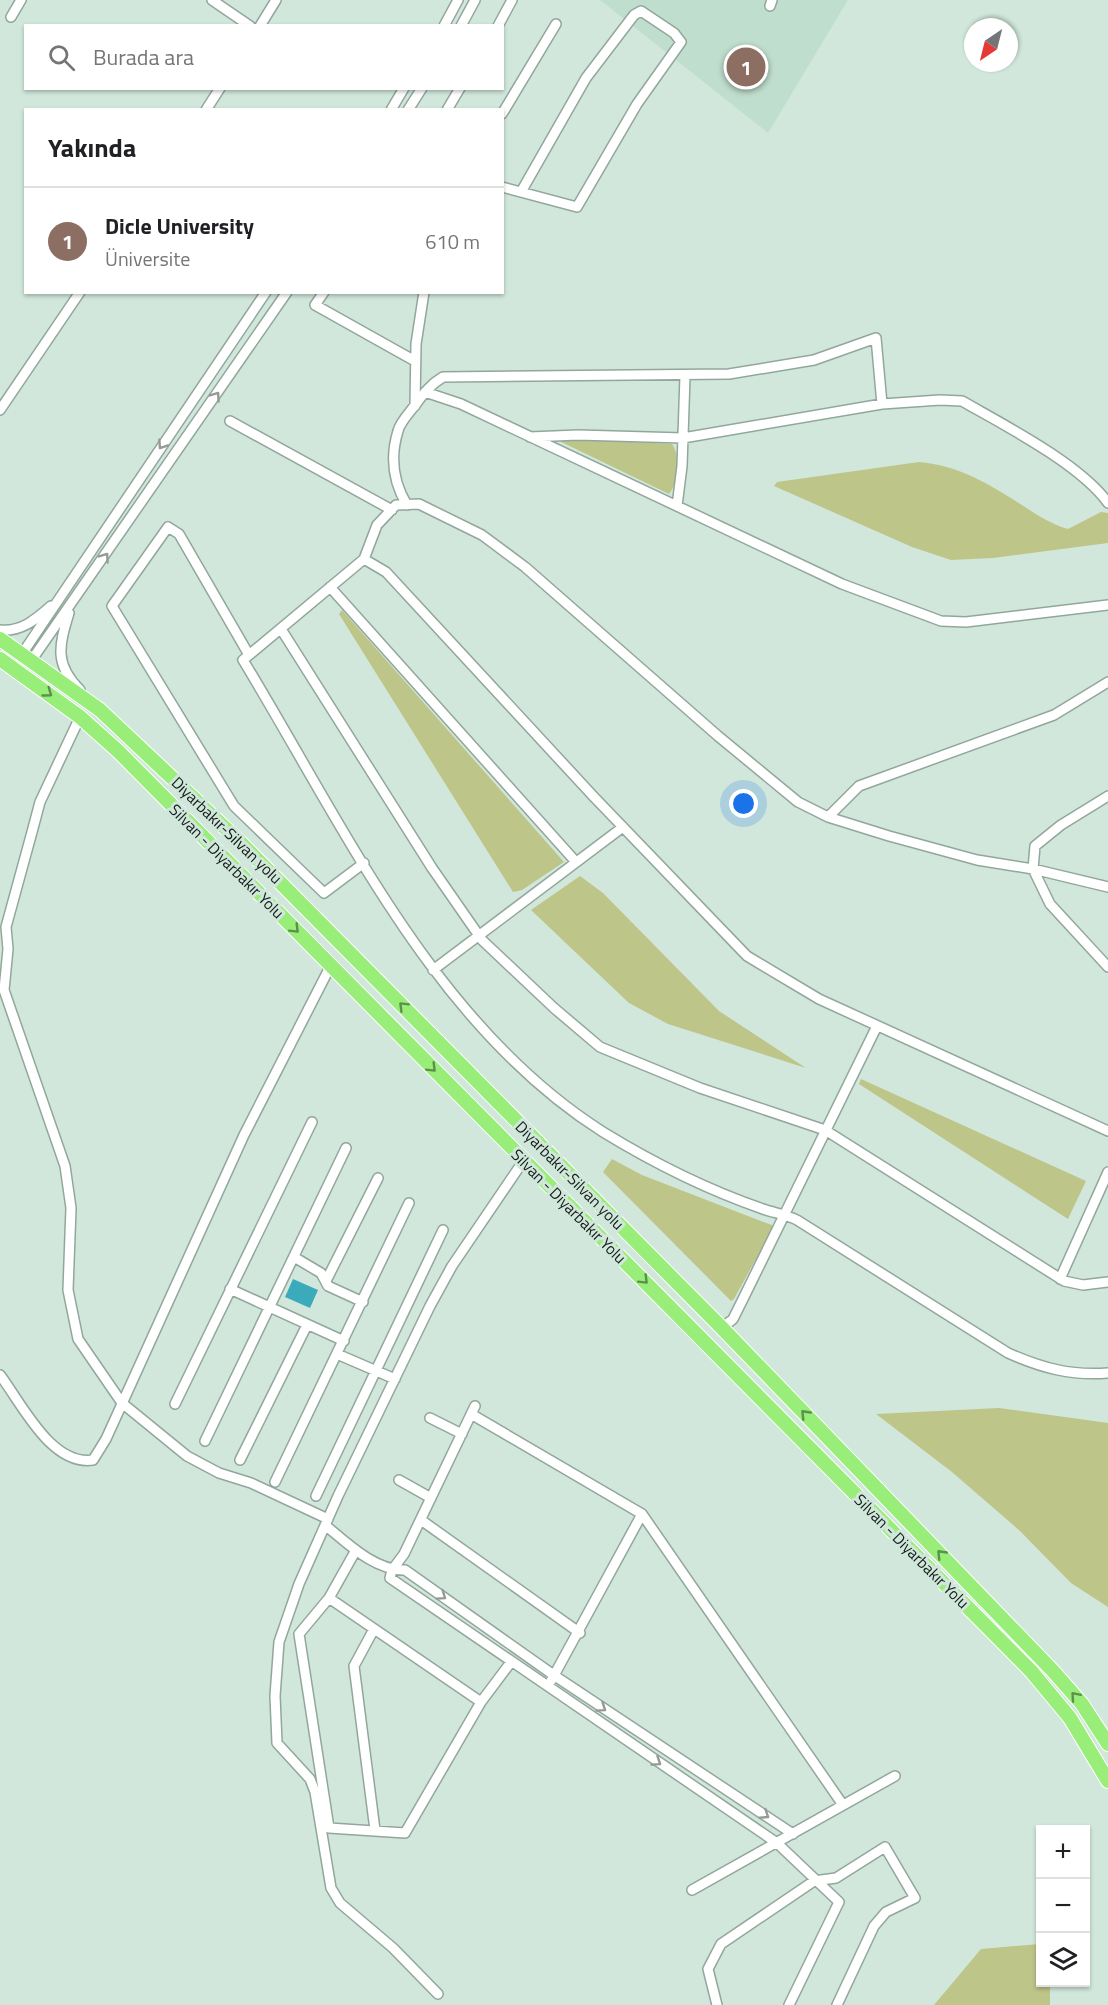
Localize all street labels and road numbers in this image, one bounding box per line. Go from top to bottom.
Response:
street label: Diyarbakır-Silvan yolu [166,771,288,889]
street label: Silvan - Diyarbakır Yolu [164,798,290,924]
street label: Diyarbakır-Silvan yolu [510,1115,630,1235]
street label: Silvan - Diyarbakır Yolu [506,1143,632,1269]
street label: Silvan - Diyarbakır Yolu [849,1488,975,1614]

